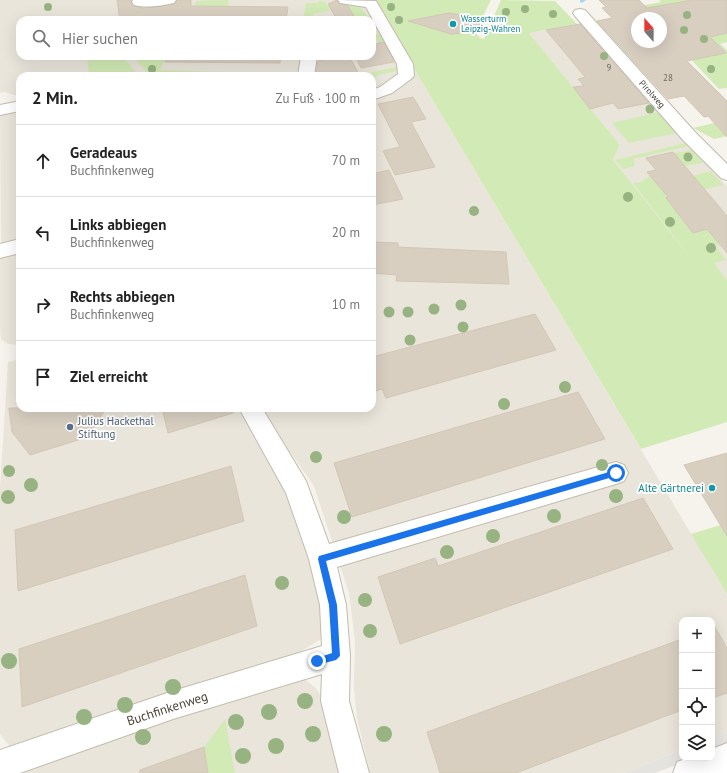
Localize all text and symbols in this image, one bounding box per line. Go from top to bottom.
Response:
north arrow [631,12,667,48]
place label: Wasserturm Leipzig-Wahren [461,13,520,34]
search box [16,16,376,60]
marker: Wasserturm Leipzig-Wahren [448,19,458,29]
icon: search [30,27,52,49]
text: Hier suchen [62,29,138,48]
house number: 9 [607,62,612,73]
house number: 28 [663,72,673,83]
street label: Pirolweg [637,77,668,110]
text: 2 Min. [32,87,78,109]
text: Zu Fuß · 100 m [276,90,360,107]
text: Geradeaus [70,143,137,162]
icon: ahead [32,150,54,172]
text: 70 m [332,152,360,169]
text: Buchfinkenweg [70,162,154,179]
text: Links abbiegen [70,215,166,234]
icon: left [32,222,54,244]
text: 20 m [332,224,360,241]
text: Buchfinkenweg [70,234,154,251]
text: Rechts abbiegen [70,287,175,306]
icon: right [32,294,54,316]
text: 10 m [332,296,360,313]
text: Buchfinkenweg [70,306,154,323]
icon: arrive [32,366,54,388]
text: Ziel erreicht [70,367,148,386]
place label: Julius Hackethal Stiftung [77,414,155,441]
marker: Julius Hackethal Stiftung [65,422,75,432]
route start [607,464,625,482]
place label: Alte Gärtnerei [638,481,704,495]
marker: Alte Gärtnerei [707,483,717,493]
map controls [679,617,715,761]
button: + [679,617,715,653]
route end [308,652,326,670]
button: − [679,653,715,689]
street label: Buchfinkenweg [124,687,210,730]
button: locate [679,689,715,725]
button: layers [679,725,715,761]

